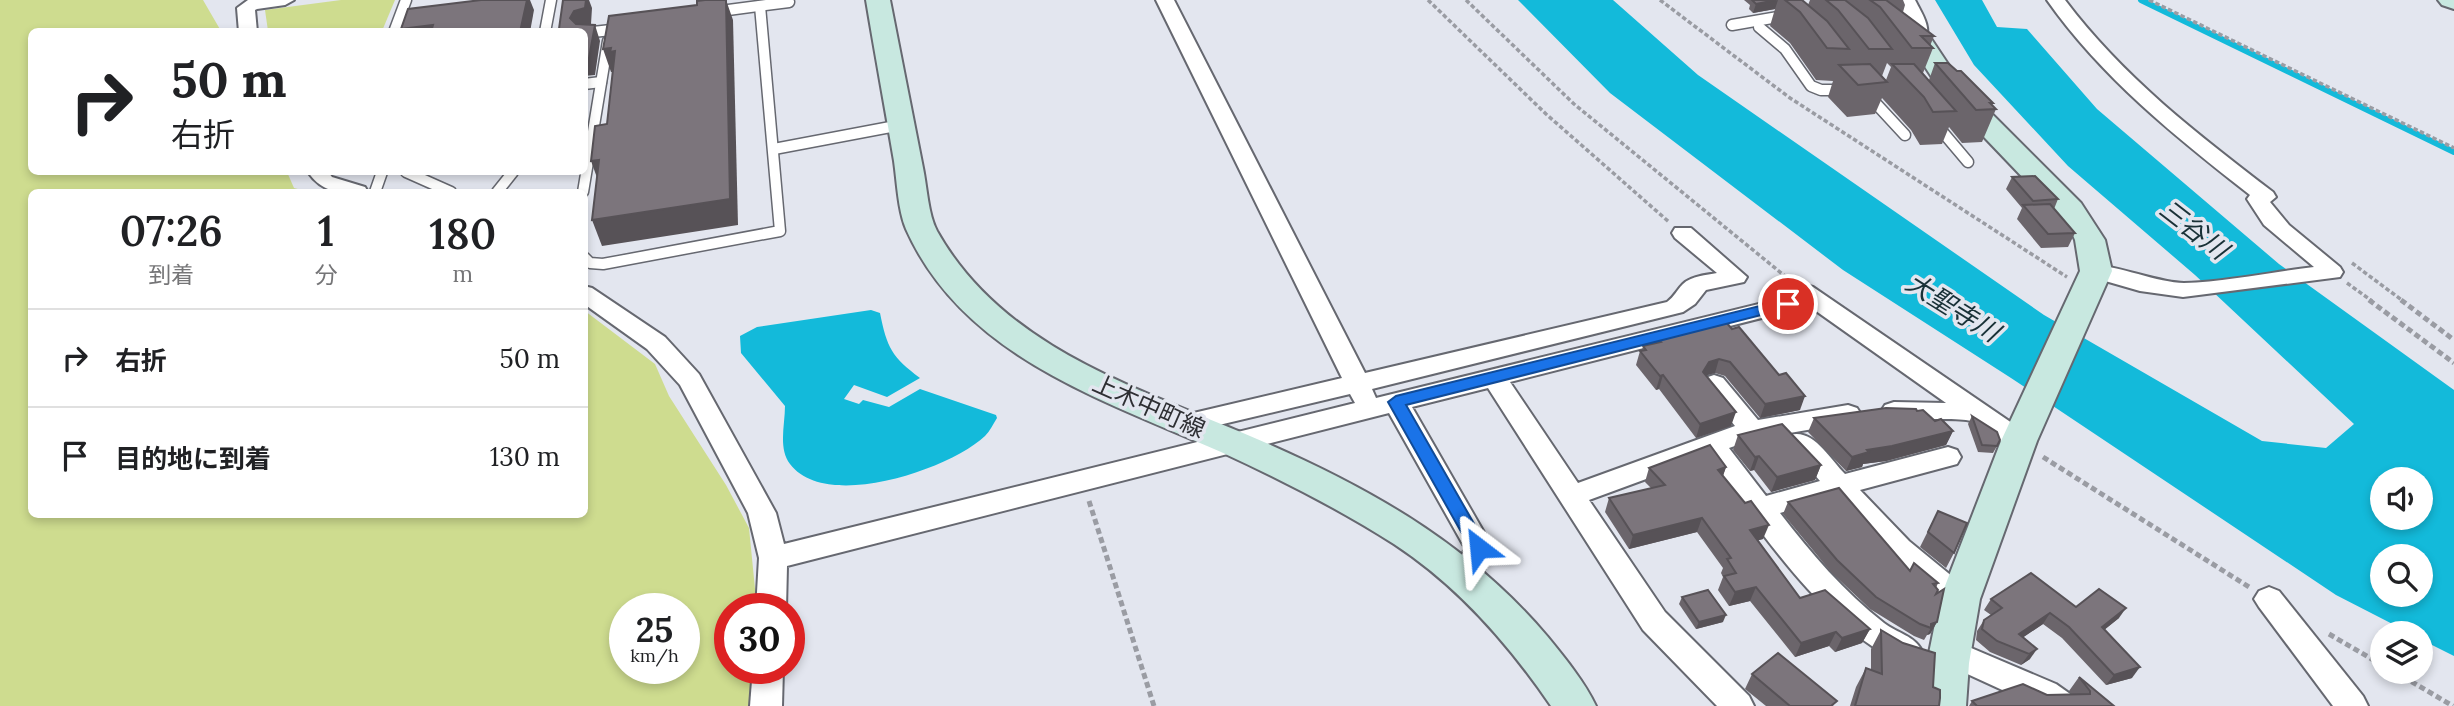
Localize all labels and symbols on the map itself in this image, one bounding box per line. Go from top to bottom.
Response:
water label: 三谷川 [2153,192,2237,268]
water label: 大聖寺川 [1900,265,2008,350]
pin [1758,274,1818,334]
street label: 上木中町線 [1088,367,1210,445]
position arrow [1442,511,1516,585]
speed limit sign: 30 [714,593,805,684]

